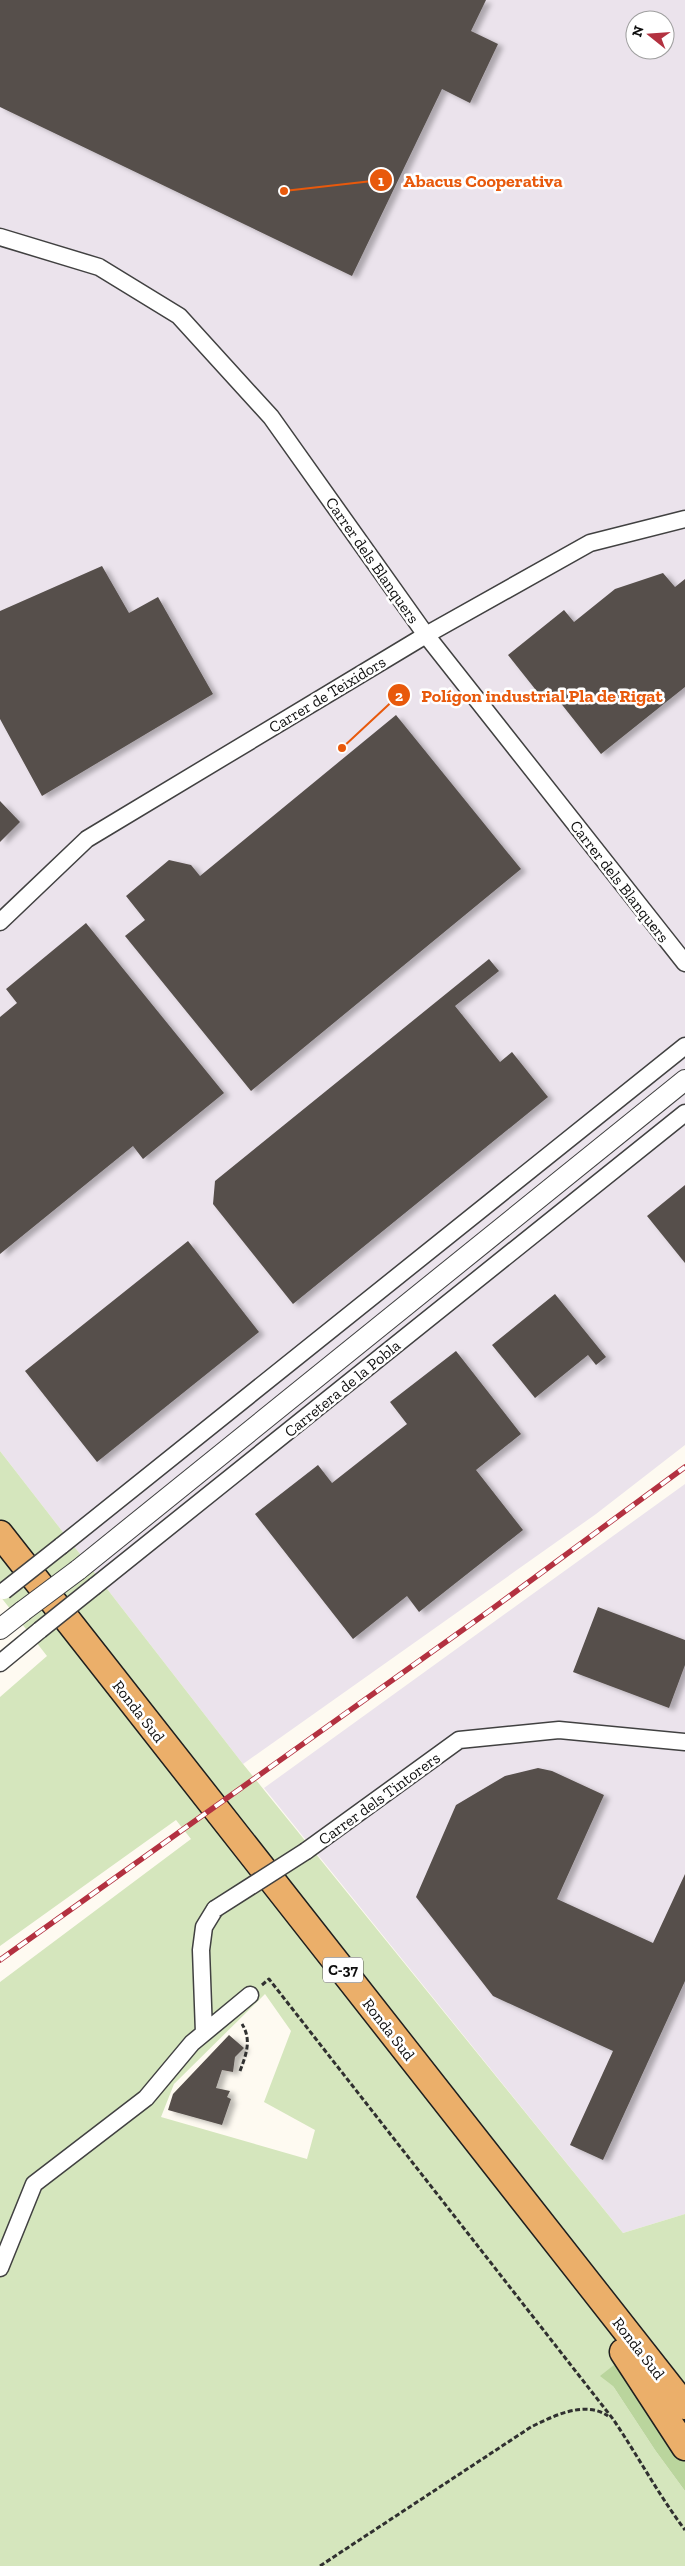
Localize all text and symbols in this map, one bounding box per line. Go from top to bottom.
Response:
north arrow [625,10,675,60]
text: N [628,23,648,39]
callout: Abacus Cooperativa [369,164,573,197]
text: Abacus Cooperativa [403,170,563,192]
text: 1 [378,172,384,190]
street label: Carrer dels Blanquers [322,493,423,627]
street label: Carrer de Teixidors [265,652,389,737]
callout: Polígon industrial Pla de Rigat [386,679,673,712]
text: Polígon industrial Pla de Rigat [421,685,663,707]
text: 2 [395,687,403,705]
street label: Carrer dels Blanquers [566,816,673,946]
street label: Carretera de la Pobla [281,1336,404,1441]
street label: Ronda Sud [108,1676,169,1746]
street label: Carrer dels Tintorers [315,1748,444,1849]
road number: C-37 [323,1958,363,1982]
street label: Ronda Sud [358,1994,419,2064]
street label: Ronda Sud [608,2313,669,2383]

